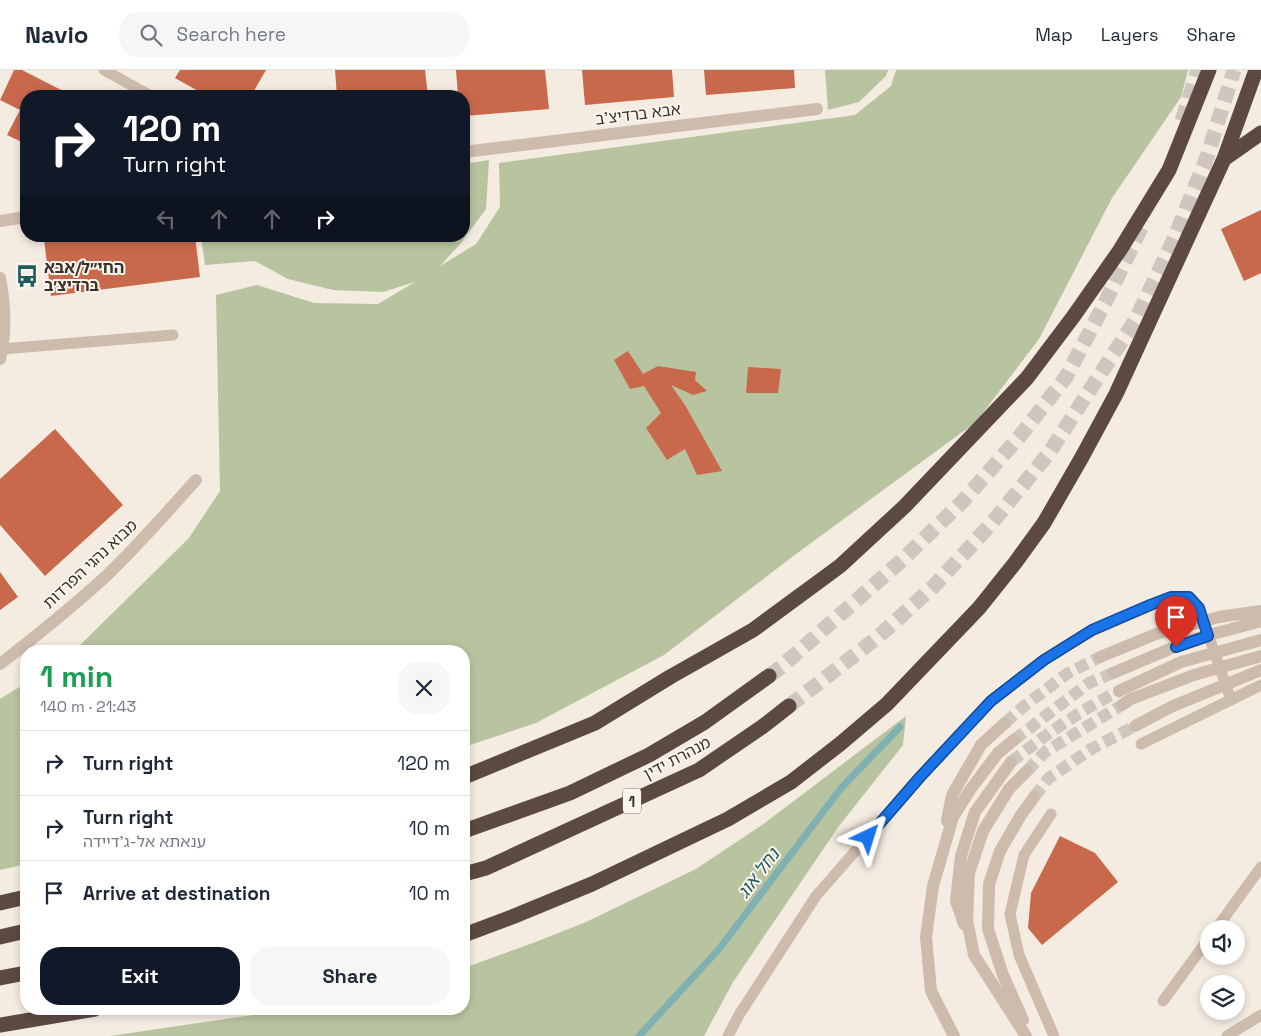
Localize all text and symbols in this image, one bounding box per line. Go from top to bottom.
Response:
search box [119,12,469,57]
text: Navio [25,19,89,50]
icon: search [137,21,165,49]
text: Search here [177,22,286,47]
text: Map [1035,23,1073,46]
text: Layers [1101,23,1158,46]
text: Share [1186,23,1236,46]
street label: אבא ברדיצ'ב [594,98,682,130]
text: 120 m [123,107,221,151]
icon: right [40,110,105,175]
text: Turn right [123,150,226,178]
icon: left [152,205,180,233]
icon: ahead [205,205,233,233]
icon: ahead [258,205,286,233]
icon: right [311,205,339,233]
place label: החי״ל/אבא ברדיצ׳ב [44,257,124,296]
bus stop icon: החי״ל/אבא ברדיצ׳ב [14,263,40,289]
street label: מבוא נהגי הפרדות [38,515,142,613]
pin [1155,596,1197,647]
icon: arrive [1162,603,1190,631]
text: 1 min [40,657,113,696]
button: close [398,662,450,714]
text: 140 m · 21:43 [40,696,136,717]
street label: מנהרת ידין [640,732,714,784]
icon: right [40,749,68,777]
text: Turn right [83,751,173,776]
text: 120 m [397,751,450,776]
road number: 1 [623,788,641,814]
text: Turn right [83,805,173,830]
position arrow [841,810,893,862]
icon: right [40,814,68,842]
text: 10 m [409,816,450,841]
text: ענאתא אל-ג'דיידה [83,831,206,852]
water label: נחל אוג [732,843,785,902]
icon: arrive [40,879,68,907]
text: Arrive at destination [83,881,271,906]
text: 10 m [409,881,450,906]
map controls [1200,920,1245,1020]
button: sound [1200,920,1245,965]
button: Exit [40,947,240,1005]
button: Share [250,947,450,1005]
button: layers [1200,975,1245,1020]

